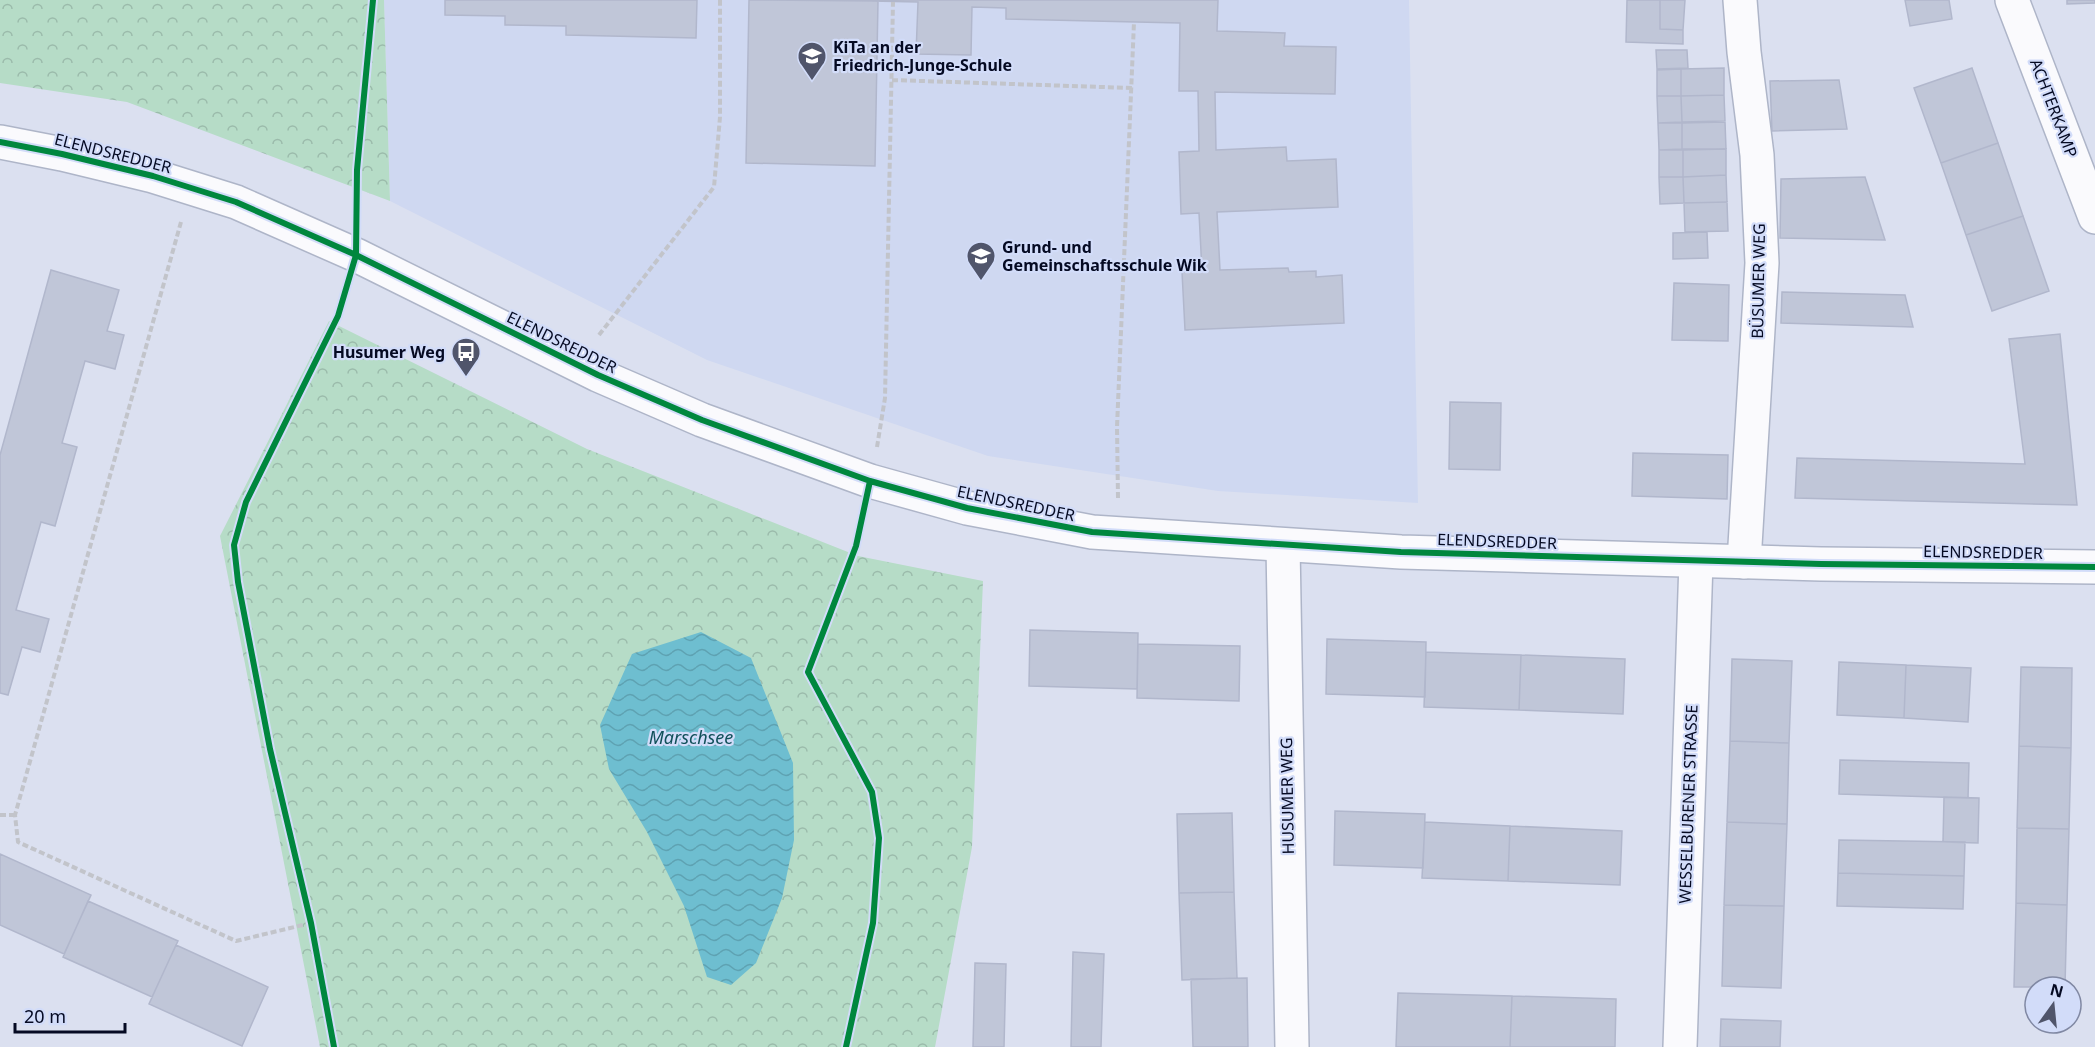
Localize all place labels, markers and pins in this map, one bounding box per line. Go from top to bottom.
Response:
place label: KiTa an der Friedrich-Junge-Schule [833,36,1012,76]
school or university icon: KiTa an der Friedrich-Junge-Schule [796,40,828,82]
place label: Grund- und Gemeinschaftsschule Wik [1002,236,1207,276]
school or university icon: Grund- und Gemeinschaftsschule Wik [965,240,997,282]
bus stop icon: Husumer Weg [450,336,482,378]
place label: Husumer Weg [333,341,445,363]

